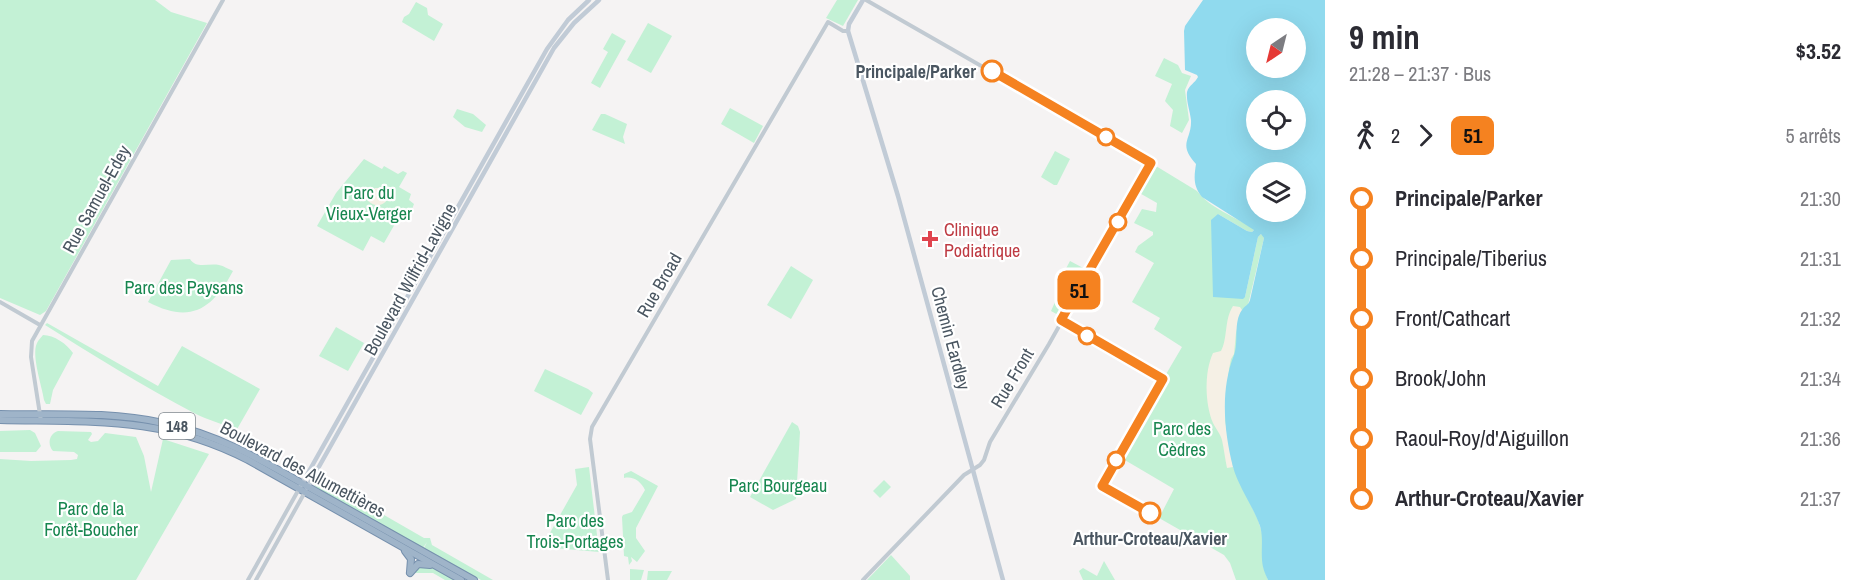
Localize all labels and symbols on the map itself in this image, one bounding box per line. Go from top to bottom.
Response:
north arrow [1246,18,1306,78]
place label: Principale/Parker [855,59,976,84]
marker: Principale/Parker [981,60,1003,82]
unlabelled marker [1097,128,1115,146]
street label: Rue Samuel-Edey [56,140,136,257]
park label: Parc du Vieux-Verger [326,180,412,226]
street label: Boulevard Wilfrid-Lavigne [358,198,462,360]
unlabelled marker [1109,213,1127,231]
place label: Clinique Podiatrique [944,217,1020,263]
marker: Clinique Podiatrique [921,230,939,248]
street label: Rue Broad [631,248,687,322]
line badge: 51 [1052,270,1106,310]
park label: Parc des Paysans [125,275,243,300]
street label: Chemin Eardley [925,284,977,393]
unlabelled marker [1078,327,1096,345]
street label: Rue Front [984,343,1040,413]
road number: 148 [159,413,195,439]
street label: Boulevard des Allumettières [216,415,390,523]
park label: Parc des Cèdres [1153,416,1211,462]
unlabelled marker [1107,451,1125,469]
park label: Parc Bourgeau [729,473,827,498]
park label: Parc de la Forêt-Boucher [44,496,138,542]
marker: Arthur-Croteau/Xavier [1139,502,1161,524]
park label: Parc des Trois-Portages [526,508,624,554]
place label: Arthur-Croteau/Xavier [1073,526,1227,551]

